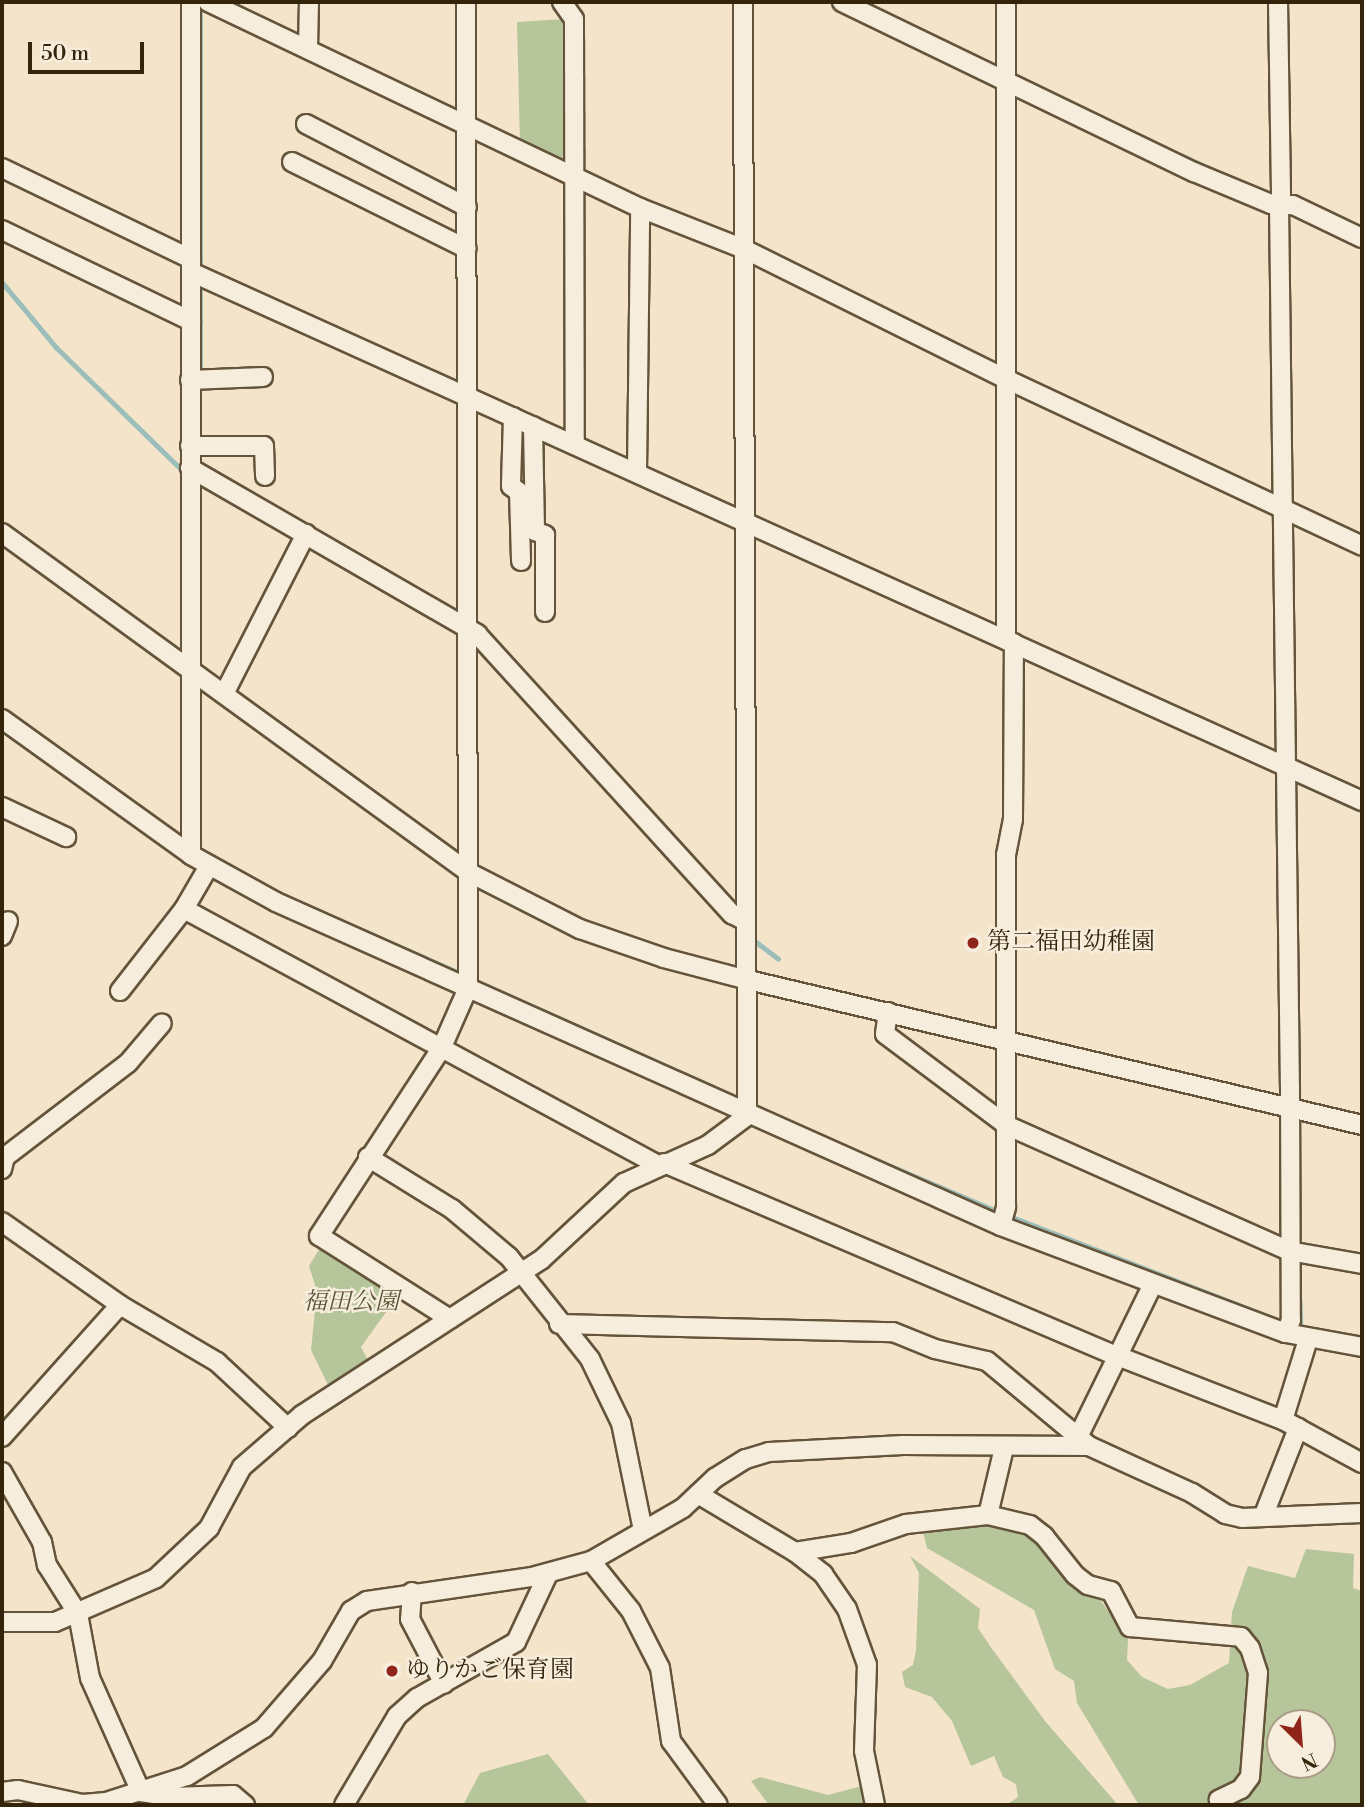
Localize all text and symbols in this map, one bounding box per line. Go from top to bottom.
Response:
scale bar [32,28,147,72]
text: 50 m [41,41,89,67]
place label: 第二福田幼稚園 [987,929,1155,957]
marker: 第二福田幼稚園 [965,935,981,951]
park label: 福田公園 [303,1289,399,1317]
place label: ゆりかご保育園 [406,1657,574,1685]
marker: ゆりかご保育園 [384,1663,400,1679]
north arrow [1266,1709,1336,1779]
text: N [1297,1747,1321,1775]

